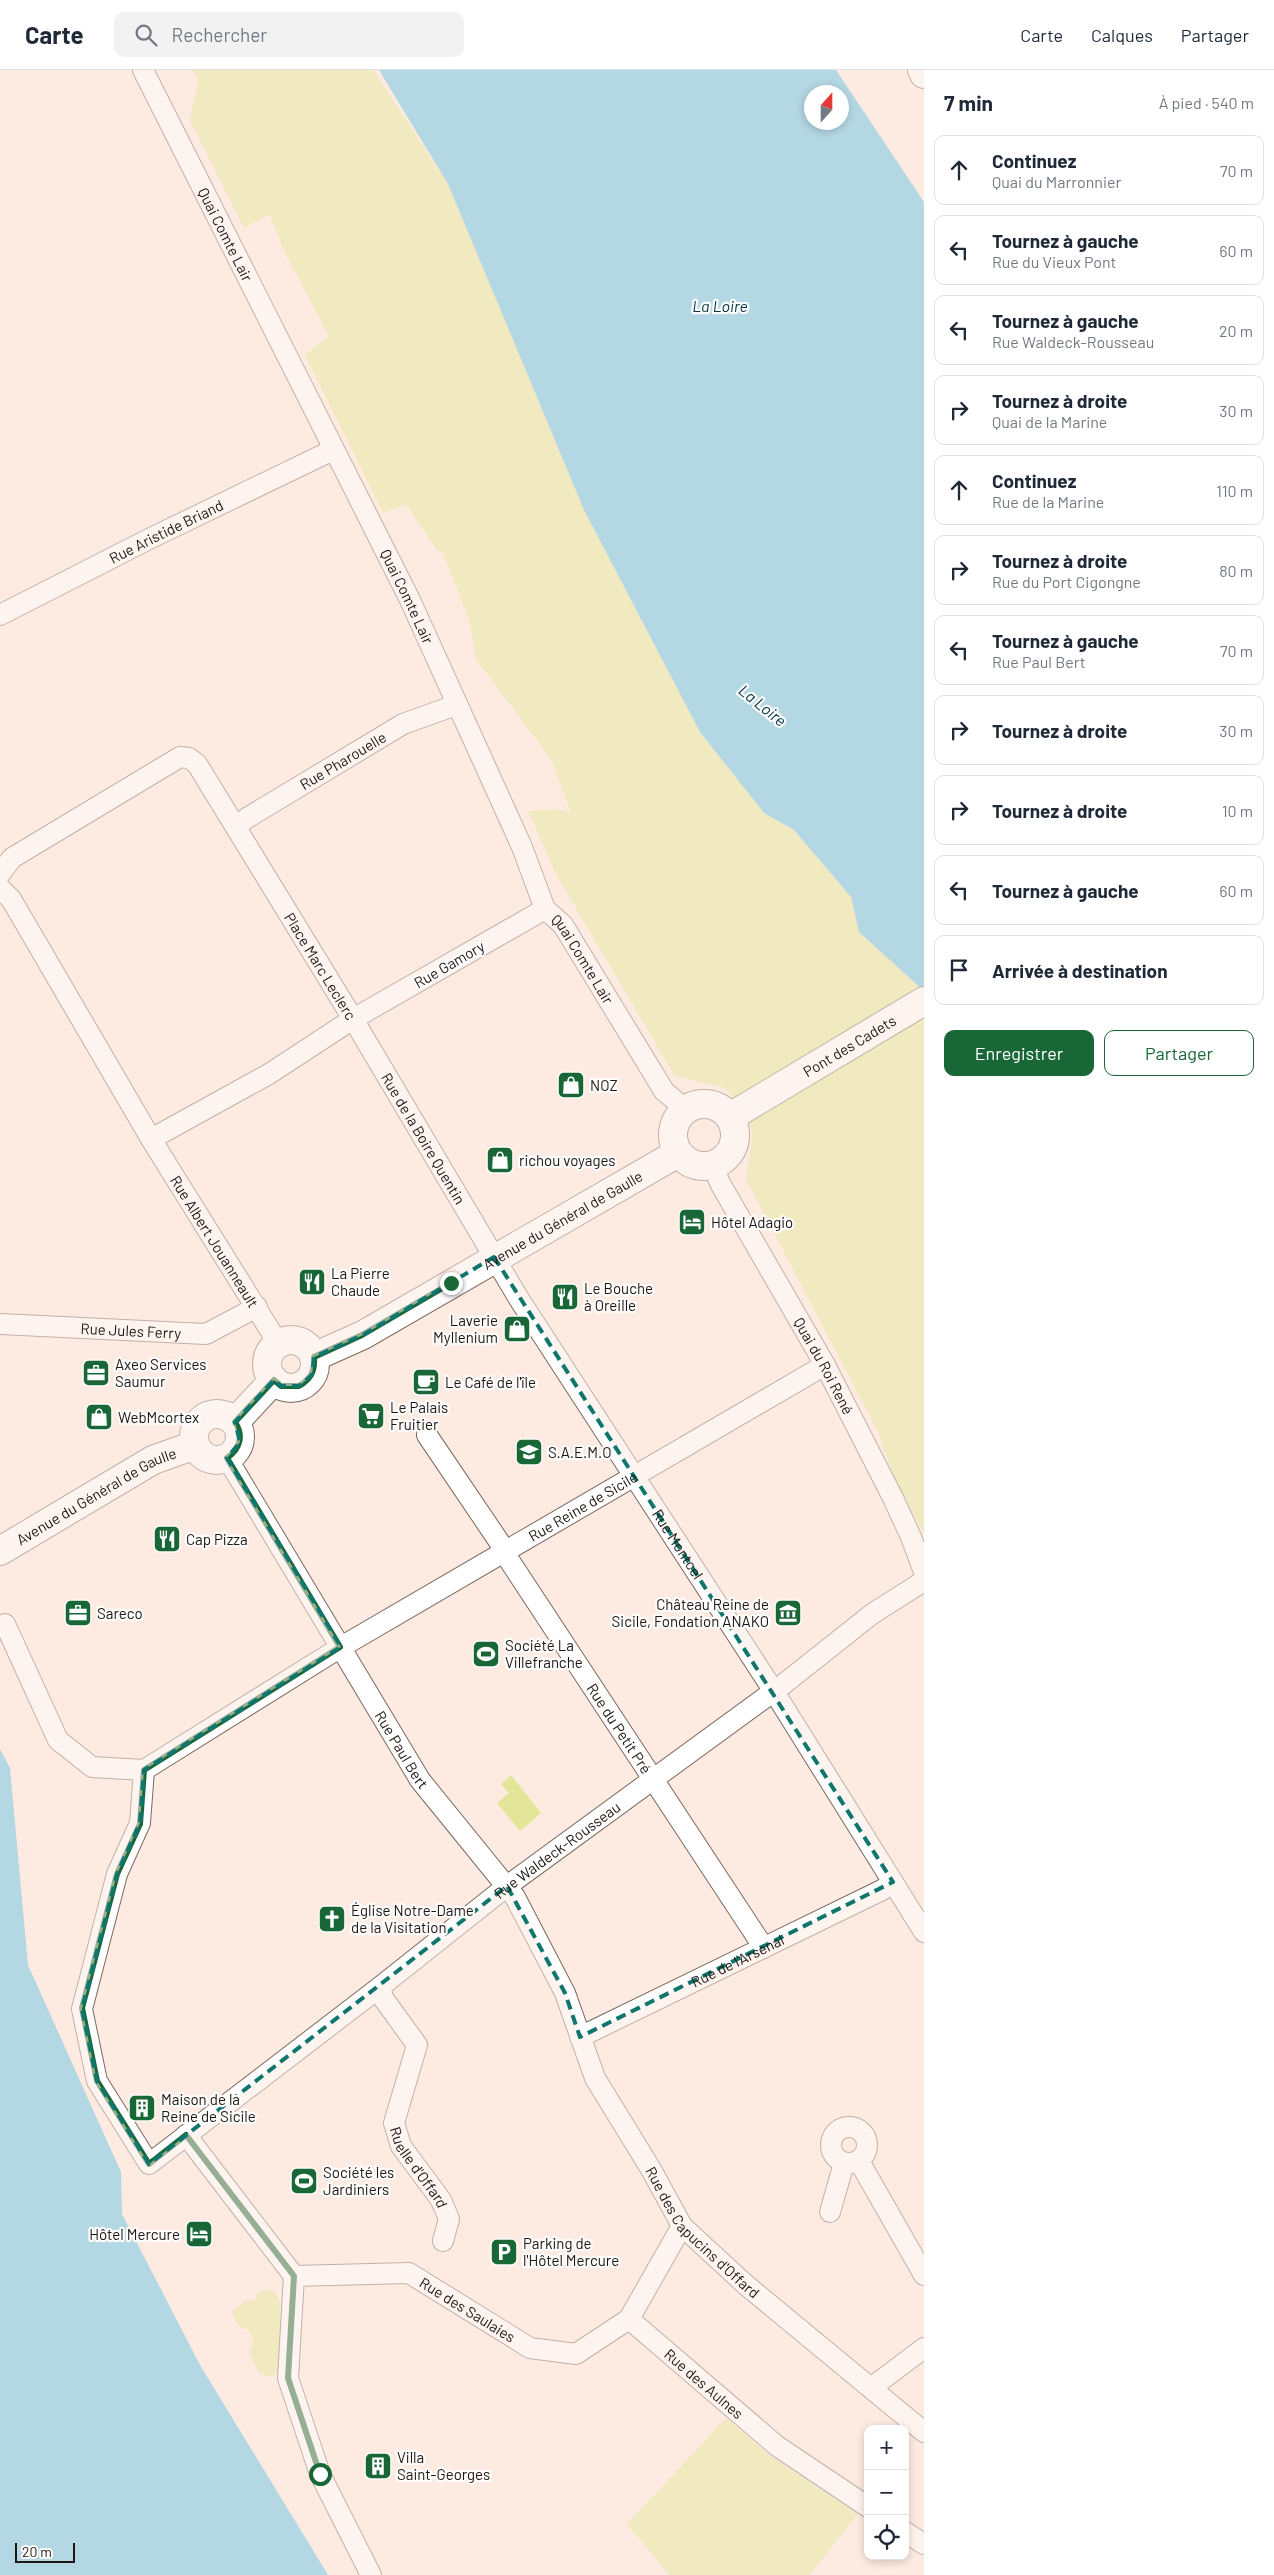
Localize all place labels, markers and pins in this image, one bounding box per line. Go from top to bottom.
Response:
shop icon: NOZ [556,1070,586,1100]
place label: NOZ [590,1076,618,1094]
shop icon: richou voyages [485,1145,515,1175]
place label: richou voyages [519,1151,616,1169]
hotel icon: Hôtel Adagio [677,1207,707,1237]
place label: Hôtel Adagio [711,1213,793,1231]
place label: La Pierre Chaude [331,1264,390,1299]
restaurant icon: La Pierre Chaude [297,1267,327,1297]
place label: Le Bouche à Oreille [584,1279,653,1314]
restaurant icon: Le Bouche à Oreille [550,1282,580,1312]
place label: Laverie Myllenium [433,1311,498,1346]
shop icon: Laverie Myllenium [502,1314,532,1344]
place label: Axeo Services Saumur [115,1355,207,1390]
office icon: Axeo Services Saumur [81,1358,111,1388]
cafe icon: Le Café de l'île [411,1367,441,1397]
place label: Le Café de l'île [445,1373,536,1391]
place label: Le Palais Fruitier [390,1398,448,1433]
supermarket icon: Le Palais Fruitier [356,1401,386,1431]
shop icon: WebMcortex [84,1402,114,1432]
place label: WebMcortex [118,1408,199,1426]
school or university icon: S.A.E.M.O [514,1437,544,1467]
place label: S.A.E.M.O [548,1443,611,1461]
restaurant icon: Cap Pizza [152,1524,182,1554]
place label: Cap Pizza [186,1530,248,1548]
place label: Château Reine de Sicile, Fondation ANAKO [612,1595,769,1630]
office icon: Sareco [63,1598,93,1628]
museum icon: Château Reine de Sicile, Fondation ANAKO [773,1598,803,1628]
place label: Sareco [97,1604,143,1622]
place label: Société La Villefranche [505,1636,583,1671]
sports icon: Société La Villefranche [471,1639,501,1669]
place label: Église Notre-Dame de la Visitation [351,1901,474,1936]
church icon: Église Notre-Dame de la Visitation [317,1904,347,1934]
place label: Maison de la Reine de Sicile [161,2090,256,2125]
building icon: Maison de la Reine de Sicile [127,2093,157,2123]
place label: Société les Jardiniers [323,2163,394,2198]
sports icon: Société les Jardiniers [289,2166,319,2196]
hotel icon: Hôtel Mercure [184,2219,214,2249]
place label: Hôtel Mercure [89,2225,180,2243]
place label: Parking de l'Hôtel Mercure [523,2234,619,2269]
parking icon: Parking de l'Hôtel Mercure [489,2237,519,2267]
place label: Villa Saint-Georges [397,2448,490,2483]
building icon: Villa Saint-Georges [363,2451,393,2481]

